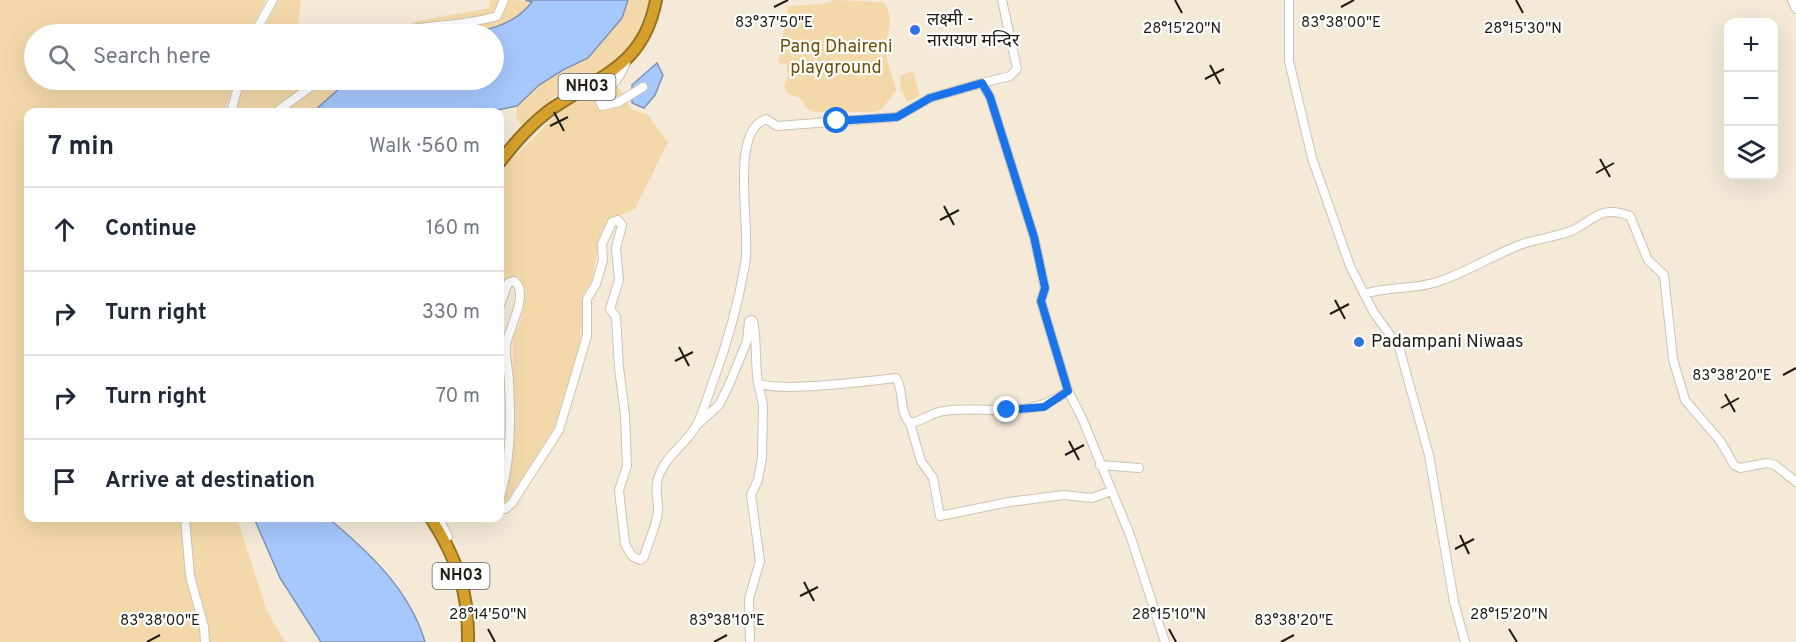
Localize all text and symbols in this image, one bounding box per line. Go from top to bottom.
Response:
place label: लक्ष्मी - नारायण मन्दिर [927,9,1020,53]
text: 83°37'50"E [735,14,813,33]
text: 83°38'00"E [1301,14,1381,33]
map controls [1724,18,1778,180]
button: + [1724,18,1778,72]
text: 28°15'20"N [1143,20,1221,39]
text: 28°15'30"N [1484,20,1562,39]
marker: लक्ष्मी - नारायण मन्दिर [908,23,922,37]
search box [24,24,504,90]
park label: Pang Dhaireni playground [779,36,893,80]
icon: search [45,41,78,74]
text: Search here [93,44,211,71]
button: − [1724,72,1778,126]
road number: NH03 [558,74,616,100]
route start [823,107,849,133]
button: layers [1724,126,1778,180]
text: 7 min [48,131,114,164]
text: Walk · 560 m [369,134,480,160]
icon: ahead [48,213,81,246]
text: Continue [105,216,196,243]
text: 160 m [426,216,480,242]
icon: right [48,297,81,330]
text: Turn right [105,300,207,327]
text: 330 m [422,300,480,326]
place label: Padampani Niwaas [1371,331,1524,354]
marker: Padampani Niwaas [1352,335,1366,349]
text: 83°38'20"E [1692,367,1772,386]
icon: right [48,381,81,414]
text: Turn right [105,384,207,411]
text: 70 m [436,384,480,410]
route end [993,396,1019,422]
icon: arrive [48,465,81,498]
text: Arrive at destination [105,468,315,495]
road number: NH03 [432,563,490,589]
text: 28°14'50"N [449,606,527,625]
text: 28°15'10"N [1132,606,1206,625]
text: 28°15'20"N [1470,606,1548,625]
text: 83°38'00"E [120,612,200,631]
text: 83°38'10"E [689,612,765,631]
text: 83°38'20"E [1254,612,1334,631]

